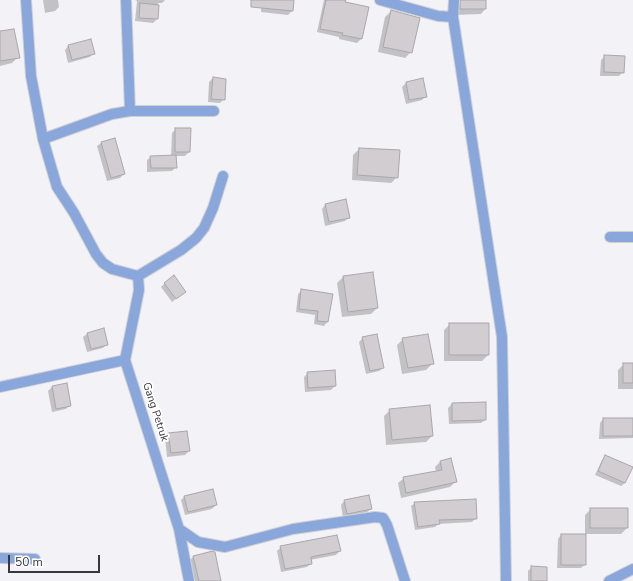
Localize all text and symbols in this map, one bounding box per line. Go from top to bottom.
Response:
street label: Gang Petruk [139,381,171,443]
scale bar [10,547,102,573]
text: 50 m [15,554,43,570]

